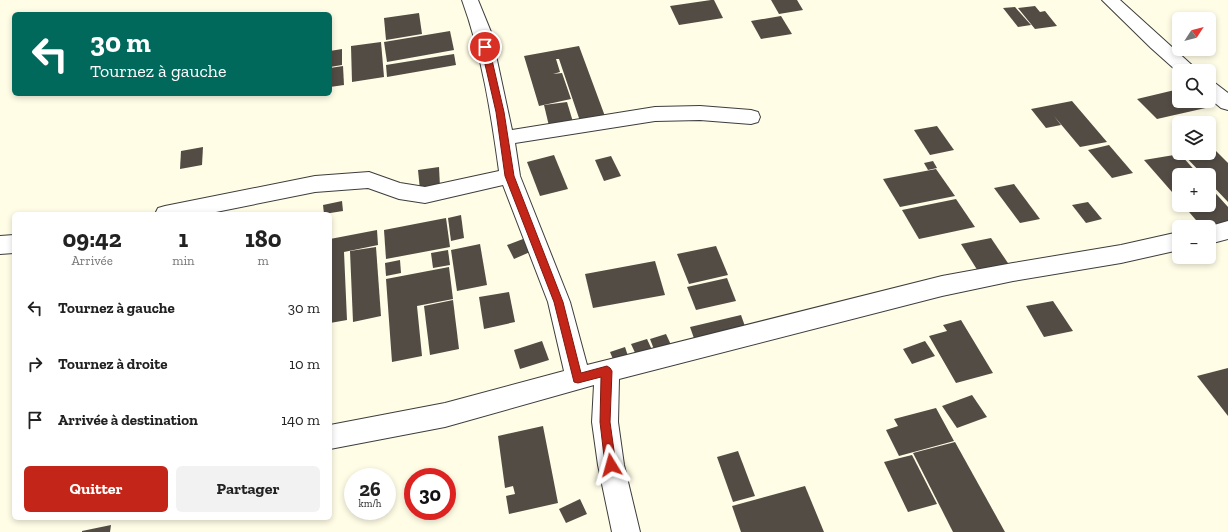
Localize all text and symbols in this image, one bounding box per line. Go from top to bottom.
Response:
north arrow [1172,12,1216,56]
map controls [1172,12,1216,264]
text: 30 m [90,26,151,59]
icon: left [24,28,76,80]
pin [468,30,502,64]
icon: arrive [474,36,496,58]
text: Tournez à gauche [90,60,226,82]
button: search [1172,64,1216,108]
button: layers [1172,116,1216,160]
button: + [1172,168,1216,212]
button: − [1172,220,1216,264]
text: 09:42 [63,224,122,253]
text: 1 [178,224,188,253]
text: 180 [245,224,281,253]
text: Arrivée [71,253,113,268]
text: min [172,253,195,268]
text: m [258,253,269,268]
icon: left [24,297,46,319]
text: Tournez à gauche [58,299,175,317]
text: 30 m [288,299,320,317]
icon: right [24,353,46,375]
text: Tournez à droite [58,355,168,373]
text: 10 m [289,355,320,373]
icon: arrive [24,409,46,431]
text: Arrivée à destination [58,411,198,429]
text: 140 m [281,411,320,429]
position arrow [590,444,632,486]
button: Quitter [24,466,168,512]
button: Partager [176,466,320,512]
speed limit sign: 30 [404,468,456,520]
text: 26 [359,477,381,501]
text: km/h [359,498,381,510]

